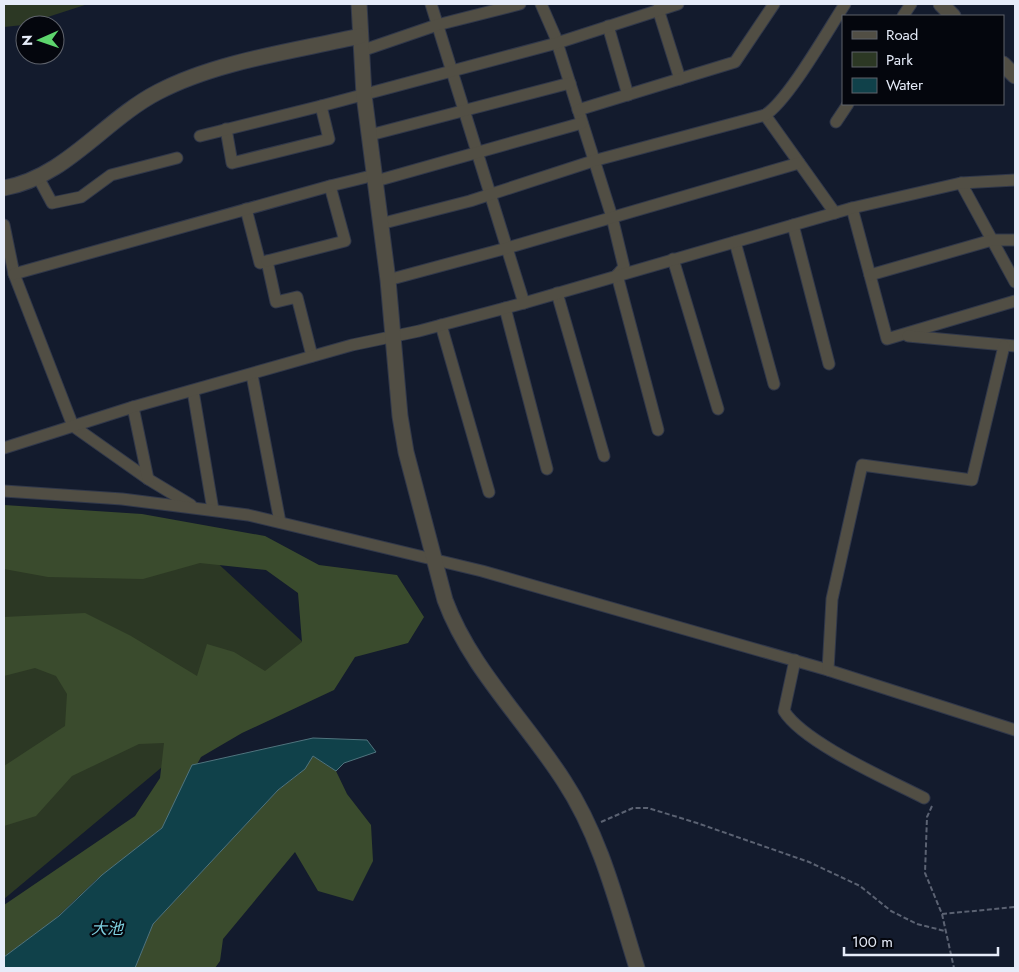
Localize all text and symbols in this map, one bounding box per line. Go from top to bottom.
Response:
north arrow [15,15,65,65]
legend [842,15,1004,105]
text: Road [886,24,918,46]
text: N [17,35,37,46]
text: Park [886,49,913,71]
text: Water [886,74,924,96]
water label: 大池 [91,917,125,940]
scale bar [844,924,998,956]
text: 100 m [852,931,893,953]

